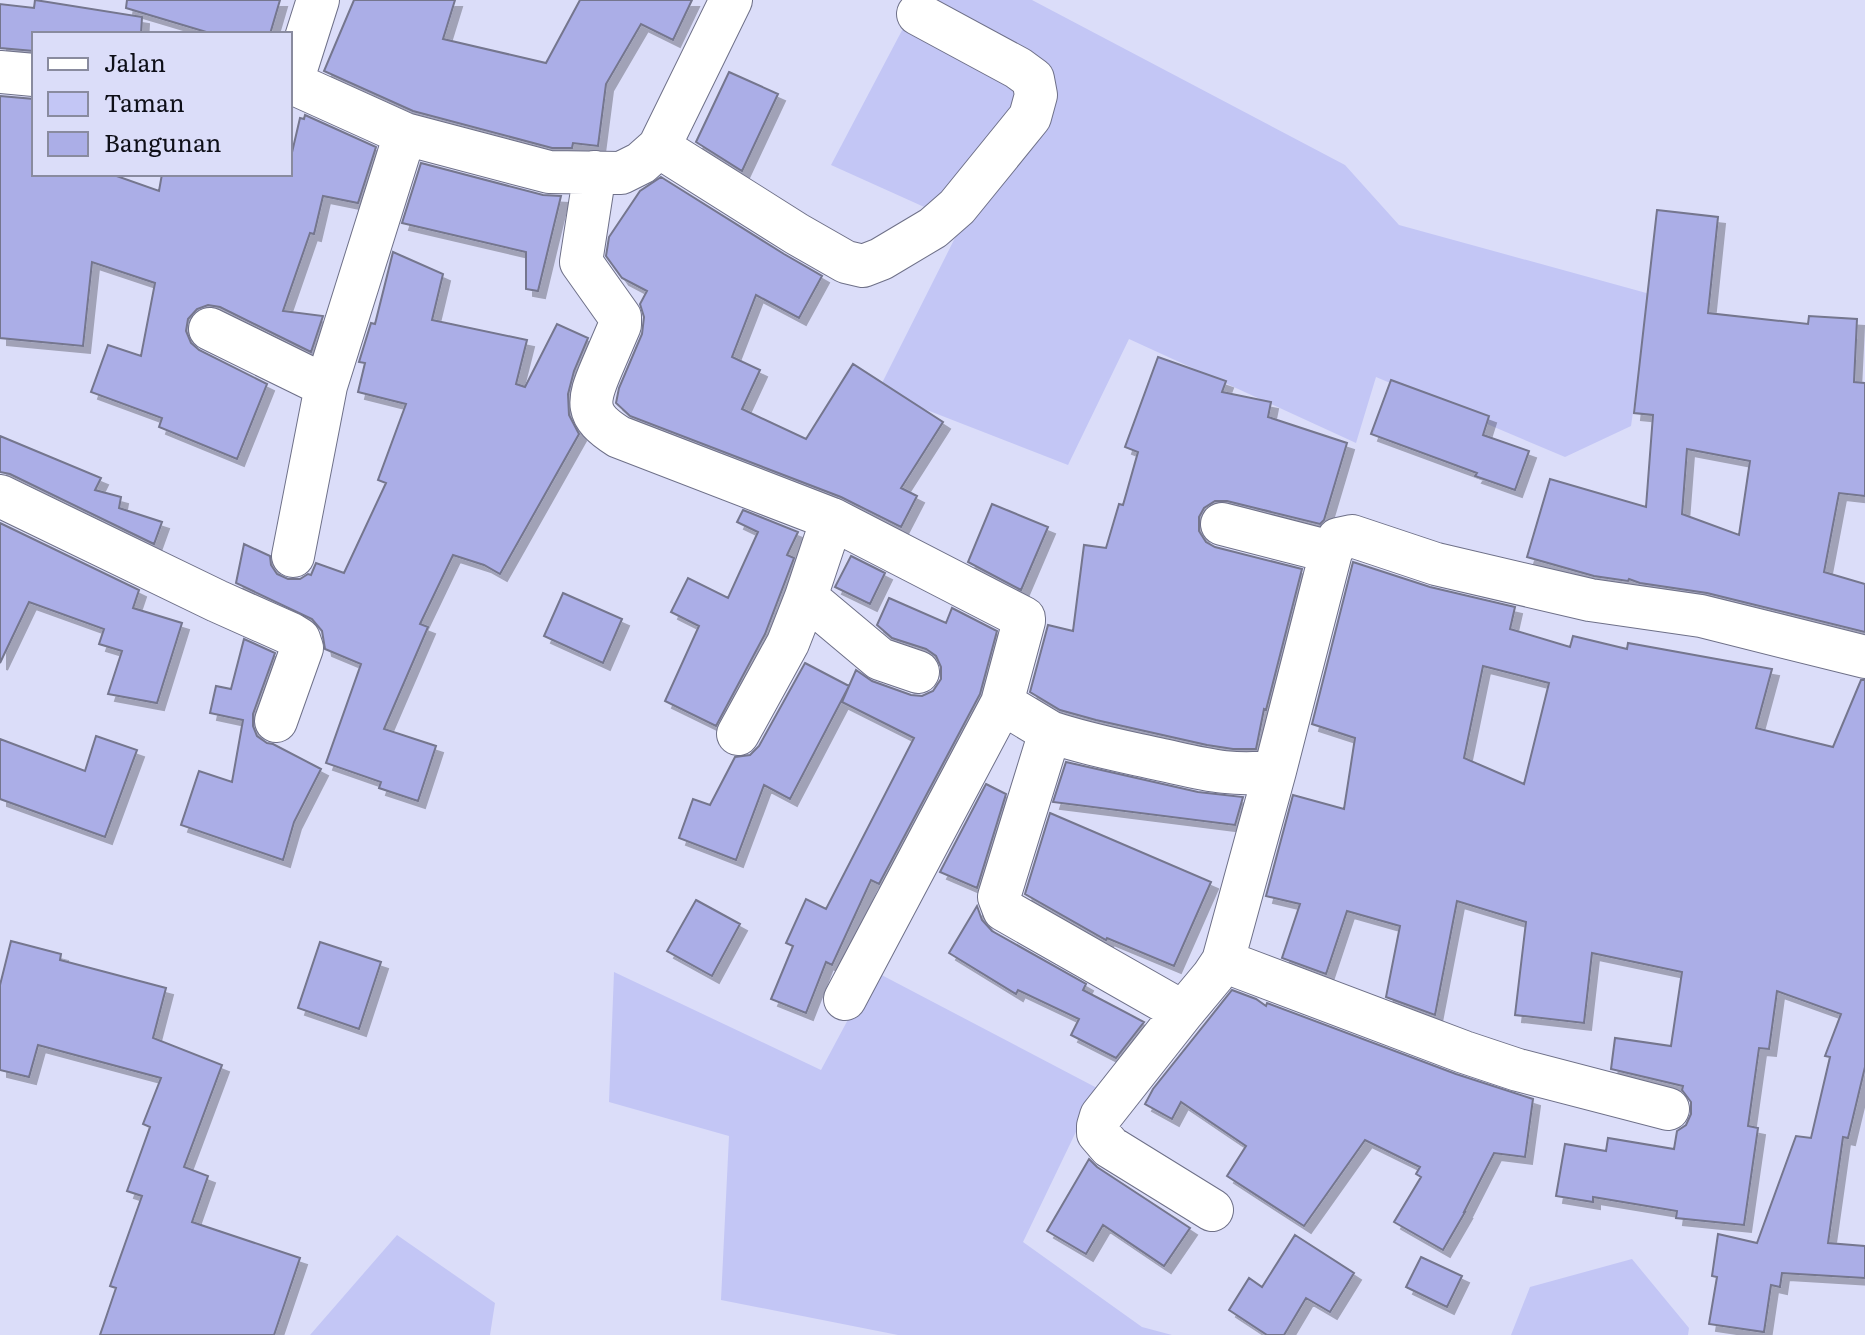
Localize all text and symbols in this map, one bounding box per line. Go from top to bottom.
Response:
legend [32,32,292,176]
text: Jalan [104,44,166,79]
text: Taman [104,84,185,119]
text: Bangunan [104,124,222,159]

